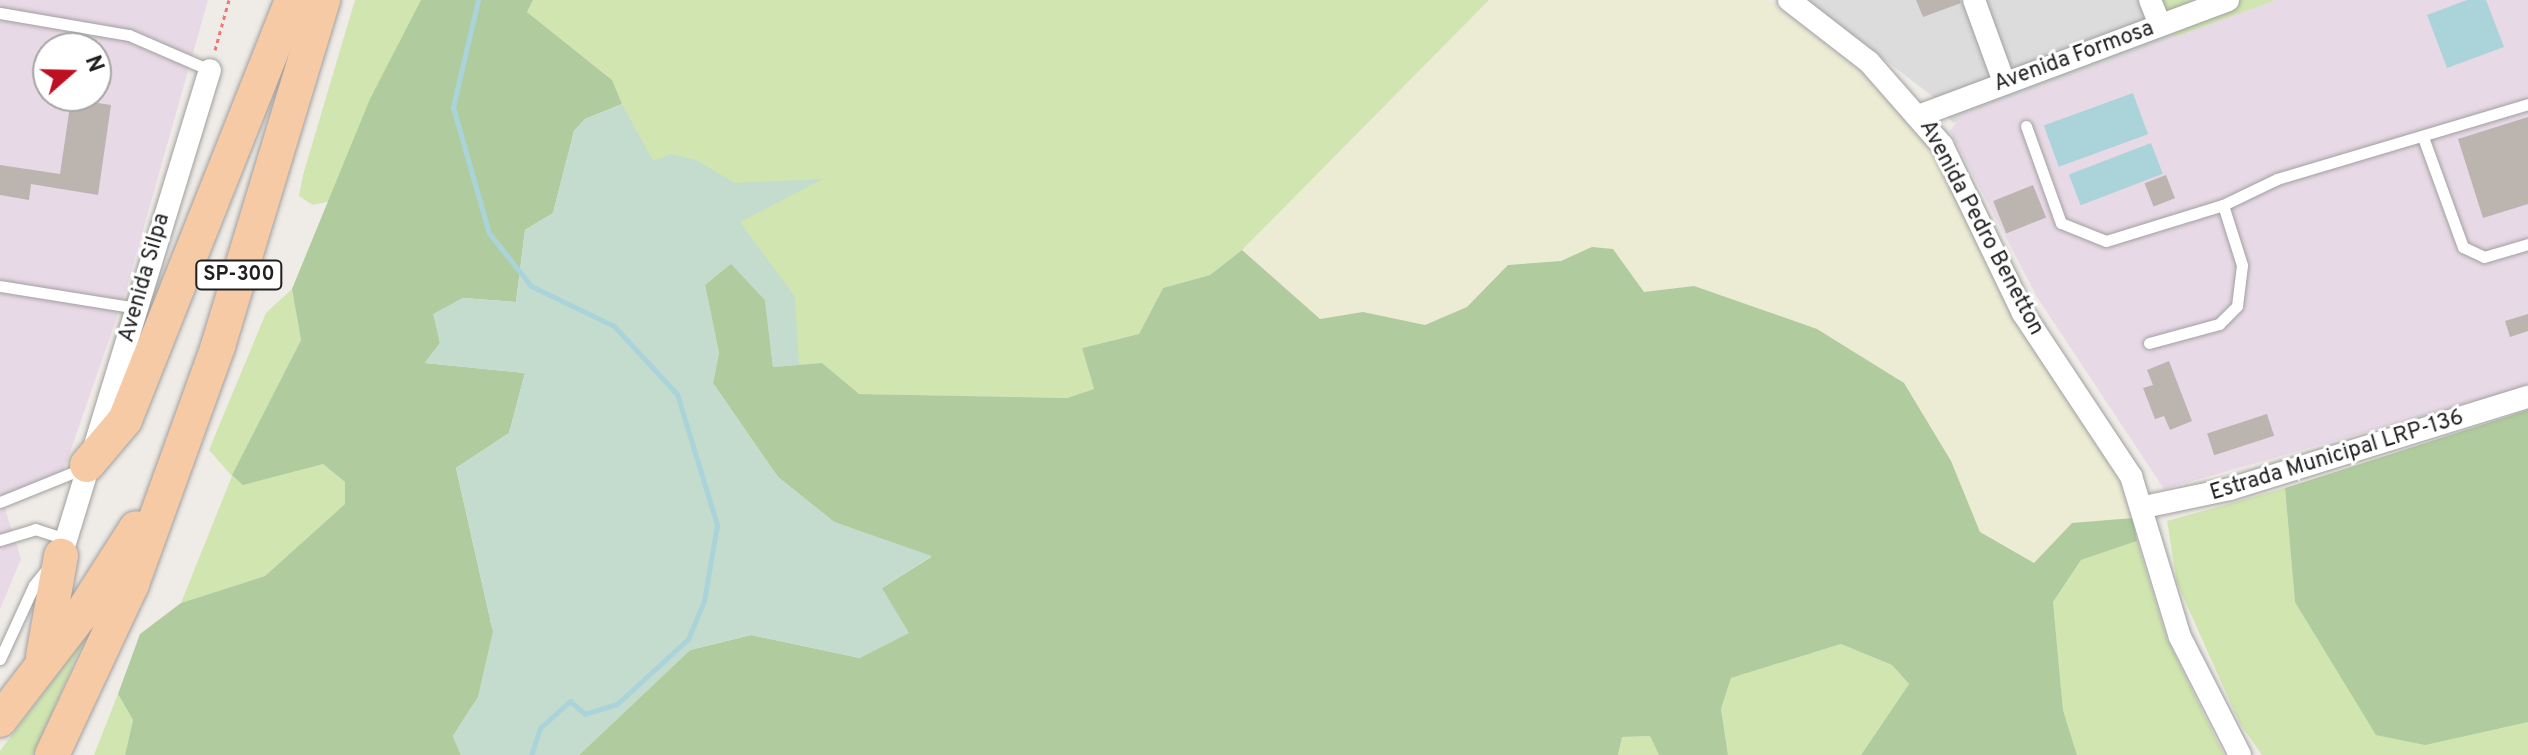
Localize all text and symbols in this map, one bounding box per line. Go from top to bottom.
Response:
street label: Avenida Formosa [1991,16,2157,98]
north arrow [32,32,112,112]
text: N [78,52,109,76]
street label: Avenida Pedro Benetton [1913,116,2049,340]
street label: Avenida Silpa [114,210,176,346]
road number: SP-300 [195,259,283,291]
street label: Estrada Municipal LRP-136 [2207,405,2467,507]

